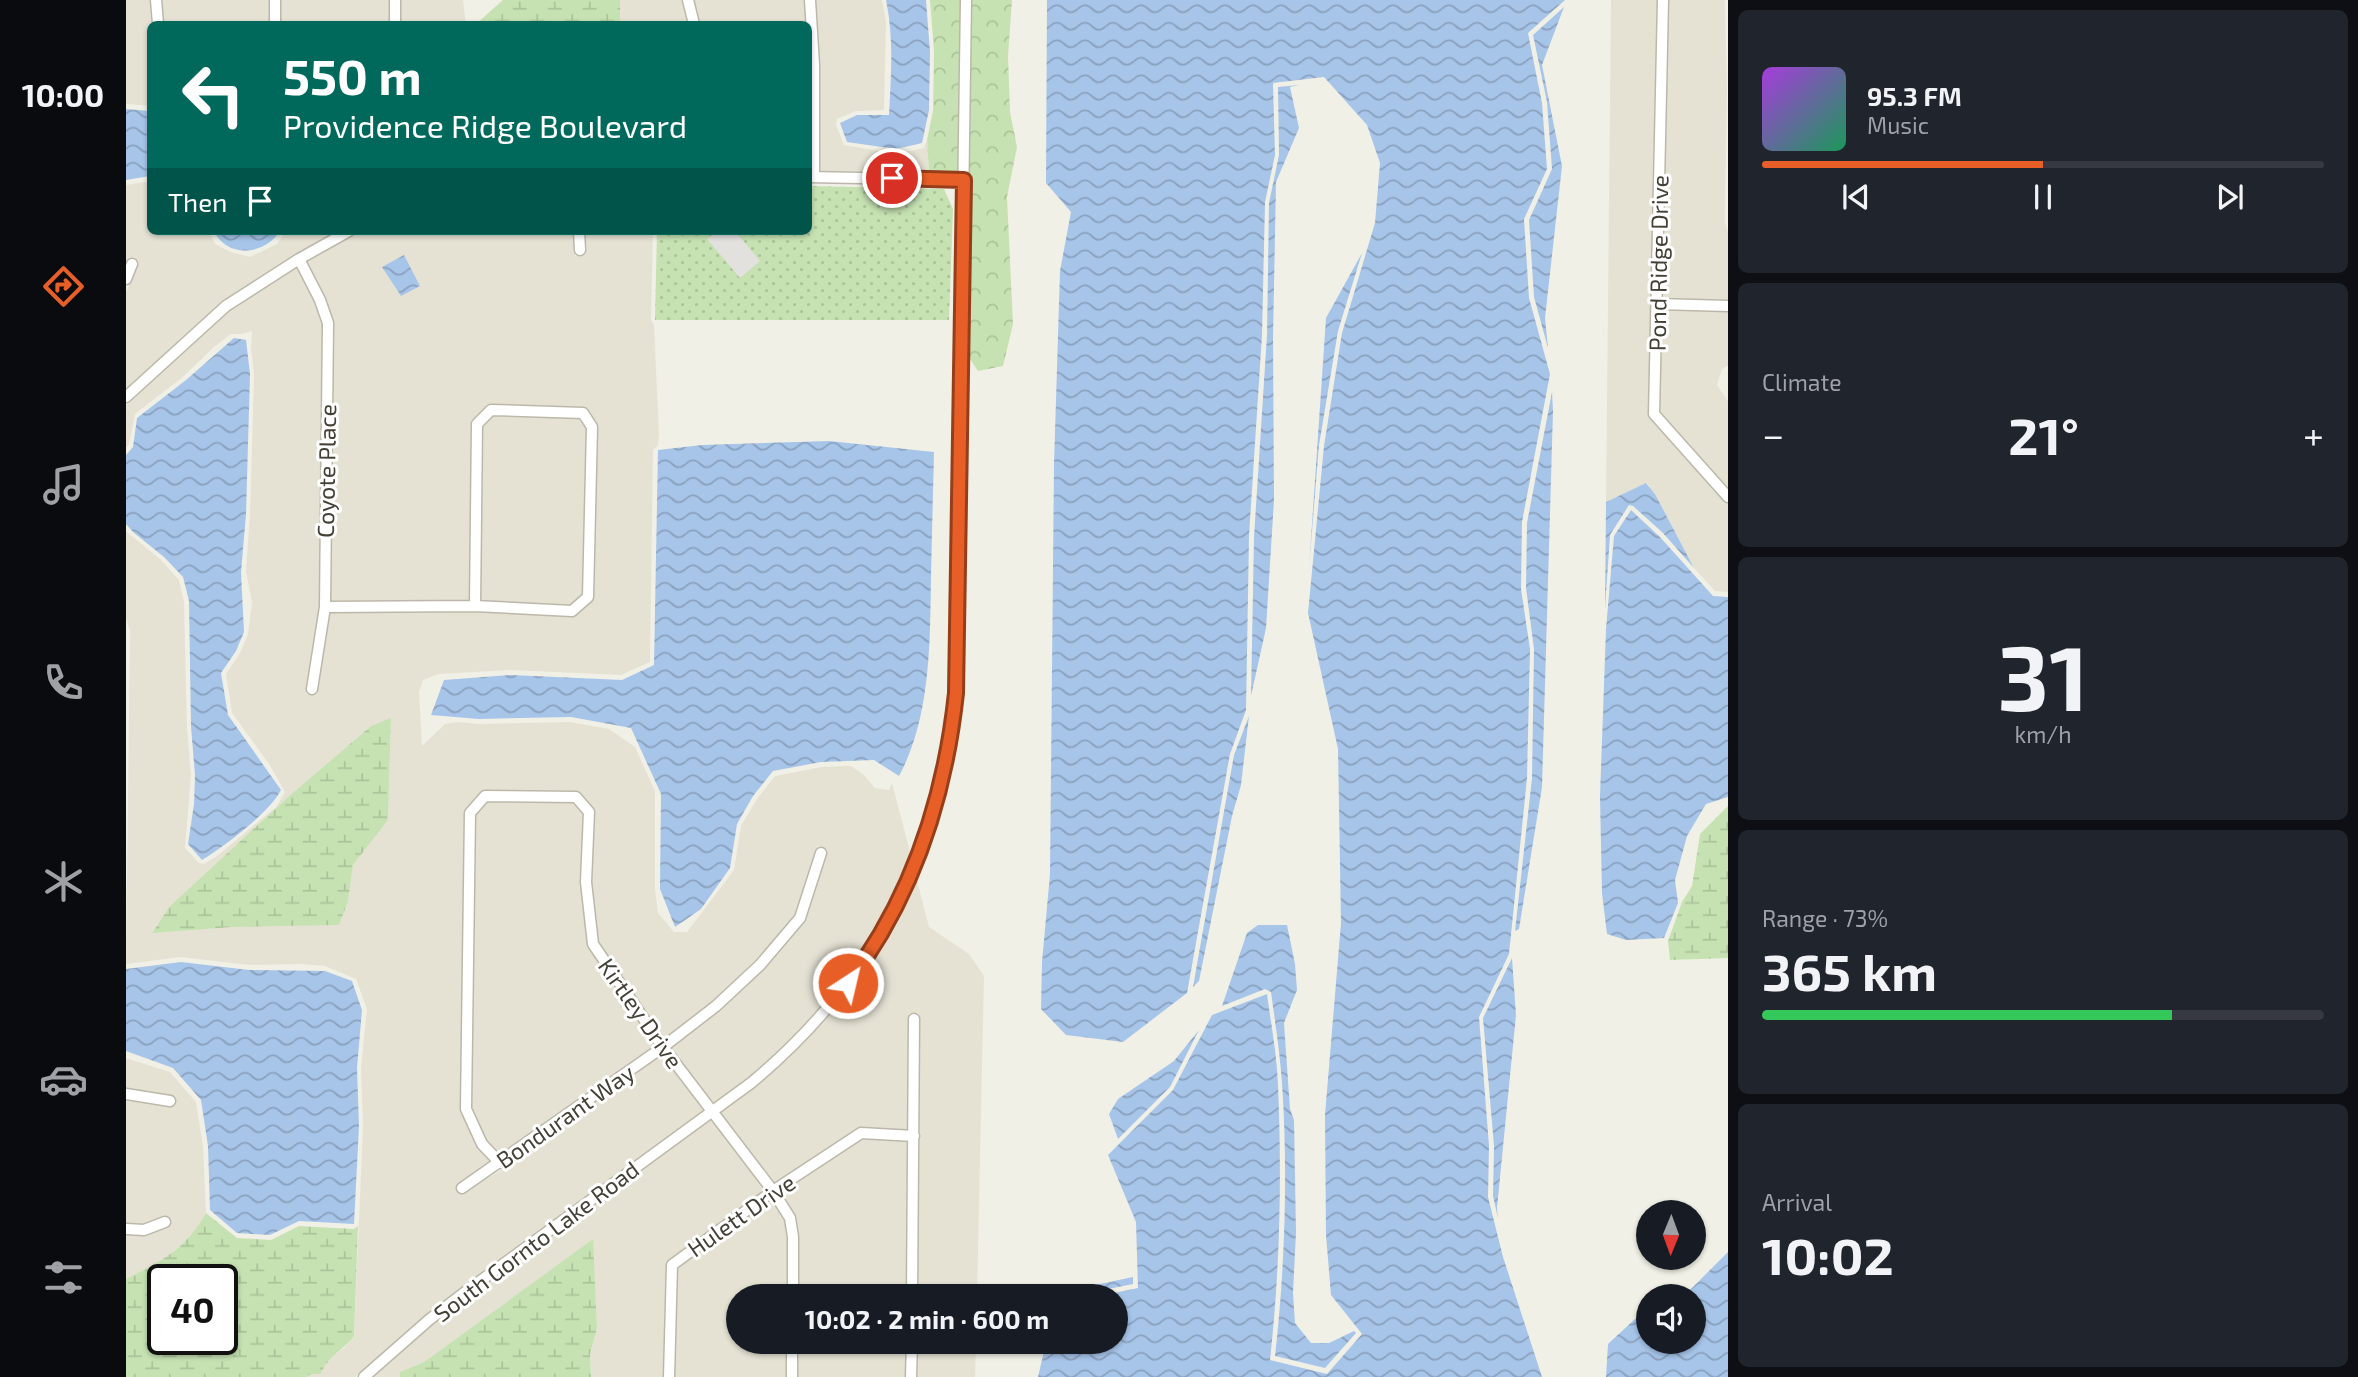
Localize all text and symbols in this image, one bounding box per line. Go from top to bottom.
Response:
text: 550 m [283,46,422,105]
icon: left [168,49,259,140]
text: 10:00 [22,75,104,113]
text: 95.3 FM [1867,80,1962,111]
text: Providence Ridge Boulevard [283,106,687,144]
text: Music [1867,111,1929,139]
pin [862,148,922,208]
icon: arrive [873,159,911,197]
street label: Pond Ridge Drive [1642,175,1674,351]
icon: previous [1837,178,1875,216]
icon: pause [2024,178,2062,216]
icon: next [2211,178,2249,216]
icon: arrive [241,182,279,220]
text: Then [168,186,227,217]
icon: directions [39,262,88,311]
text: Climate [1762,368,1842,396]
text: 21° [2008,403,2079,465]
street label: Coyote Place [311,404,341,538]
text: − [1762,411,1784,457]
text: + [2303,411,2324,457]
icon: music [39,460,88,509]
text: 31 [1998,620,2088,729]
icon: phone [39,658,88,707]
text: km/h [2014,720,2072,748]
icon: climate [39,857,88,906]
text: Range · 73% [1762,904,1888,932]
text: 365 km [1762,939,1937,1001]
position arrow [811,946,885,1020]
street label: Kirtley Drive [593,953,689,1073]
icon: car [39,1055,88,1104]
street label: Bondurant Way [491,1058,639,1174]
street label: South Gornto Lake Road [428,1155,644,1327]
street label: Hulett Drive [682,1168,800,1262]
text: Arrival [1762,1188,1832,1216]
north arrow [1636,1200,1706,1270]
map controls [1636,1200,1706,1354]
text: 10:02 [1762,1223,1894,1285]
icon: filters [39,1253,88,1302]
speed limit sign: 40 [147,1264,238,1355]
button: sound [1636,1284,1706,1354]
text: 10:02 · 2 min · 600 m [805,1303,1049,1334]

